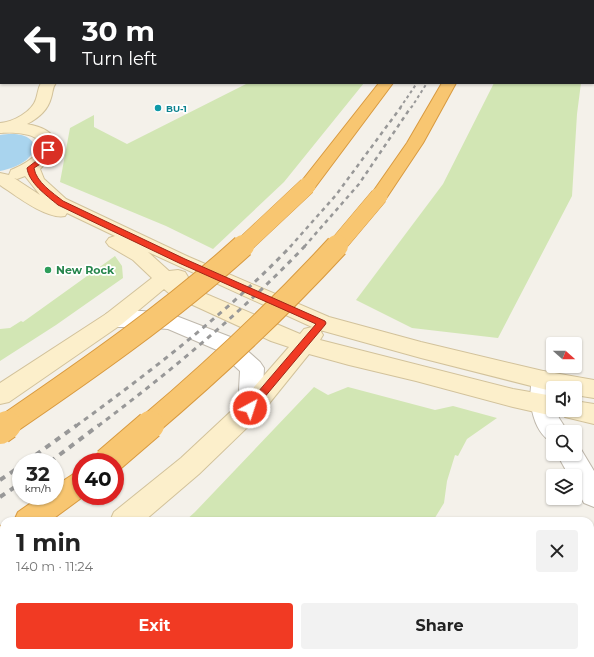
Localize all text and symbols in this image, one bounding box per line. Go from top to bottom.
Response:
text: 30 m [82,14,155,48]
icon: left [16,16,68,68]
text: Turn left [82,48,157,70]
marker: BU-1 [153,103,163,113]
place label: BU-1 [166,103,187,114]
pin [31,133,65,167]
icon: arrive [37,139,59,161]
place label: New Rock [56,263,115,277]
marker: New Rock [43,265,53,275]
north arrow [546,337,582,373]
map controls [546,337,582,505]
button: sound [546,381,582,417]
position arrow [229,387,271,429]
button: search [546,425,582,461]
speed limit sign: 40 [72,453,124,505]
text: 32 [26,462,50,486]
button: layers [546,469,582,505]
text: km/h [25,482,51,495]
text: 1 min [16,528,81,557]
button: close [536,530,578,572]
text: 140 m · 11:24 [16,558,93,574]
button: Exit [16,603,293,649]
button: Share [301,603,578,649]

